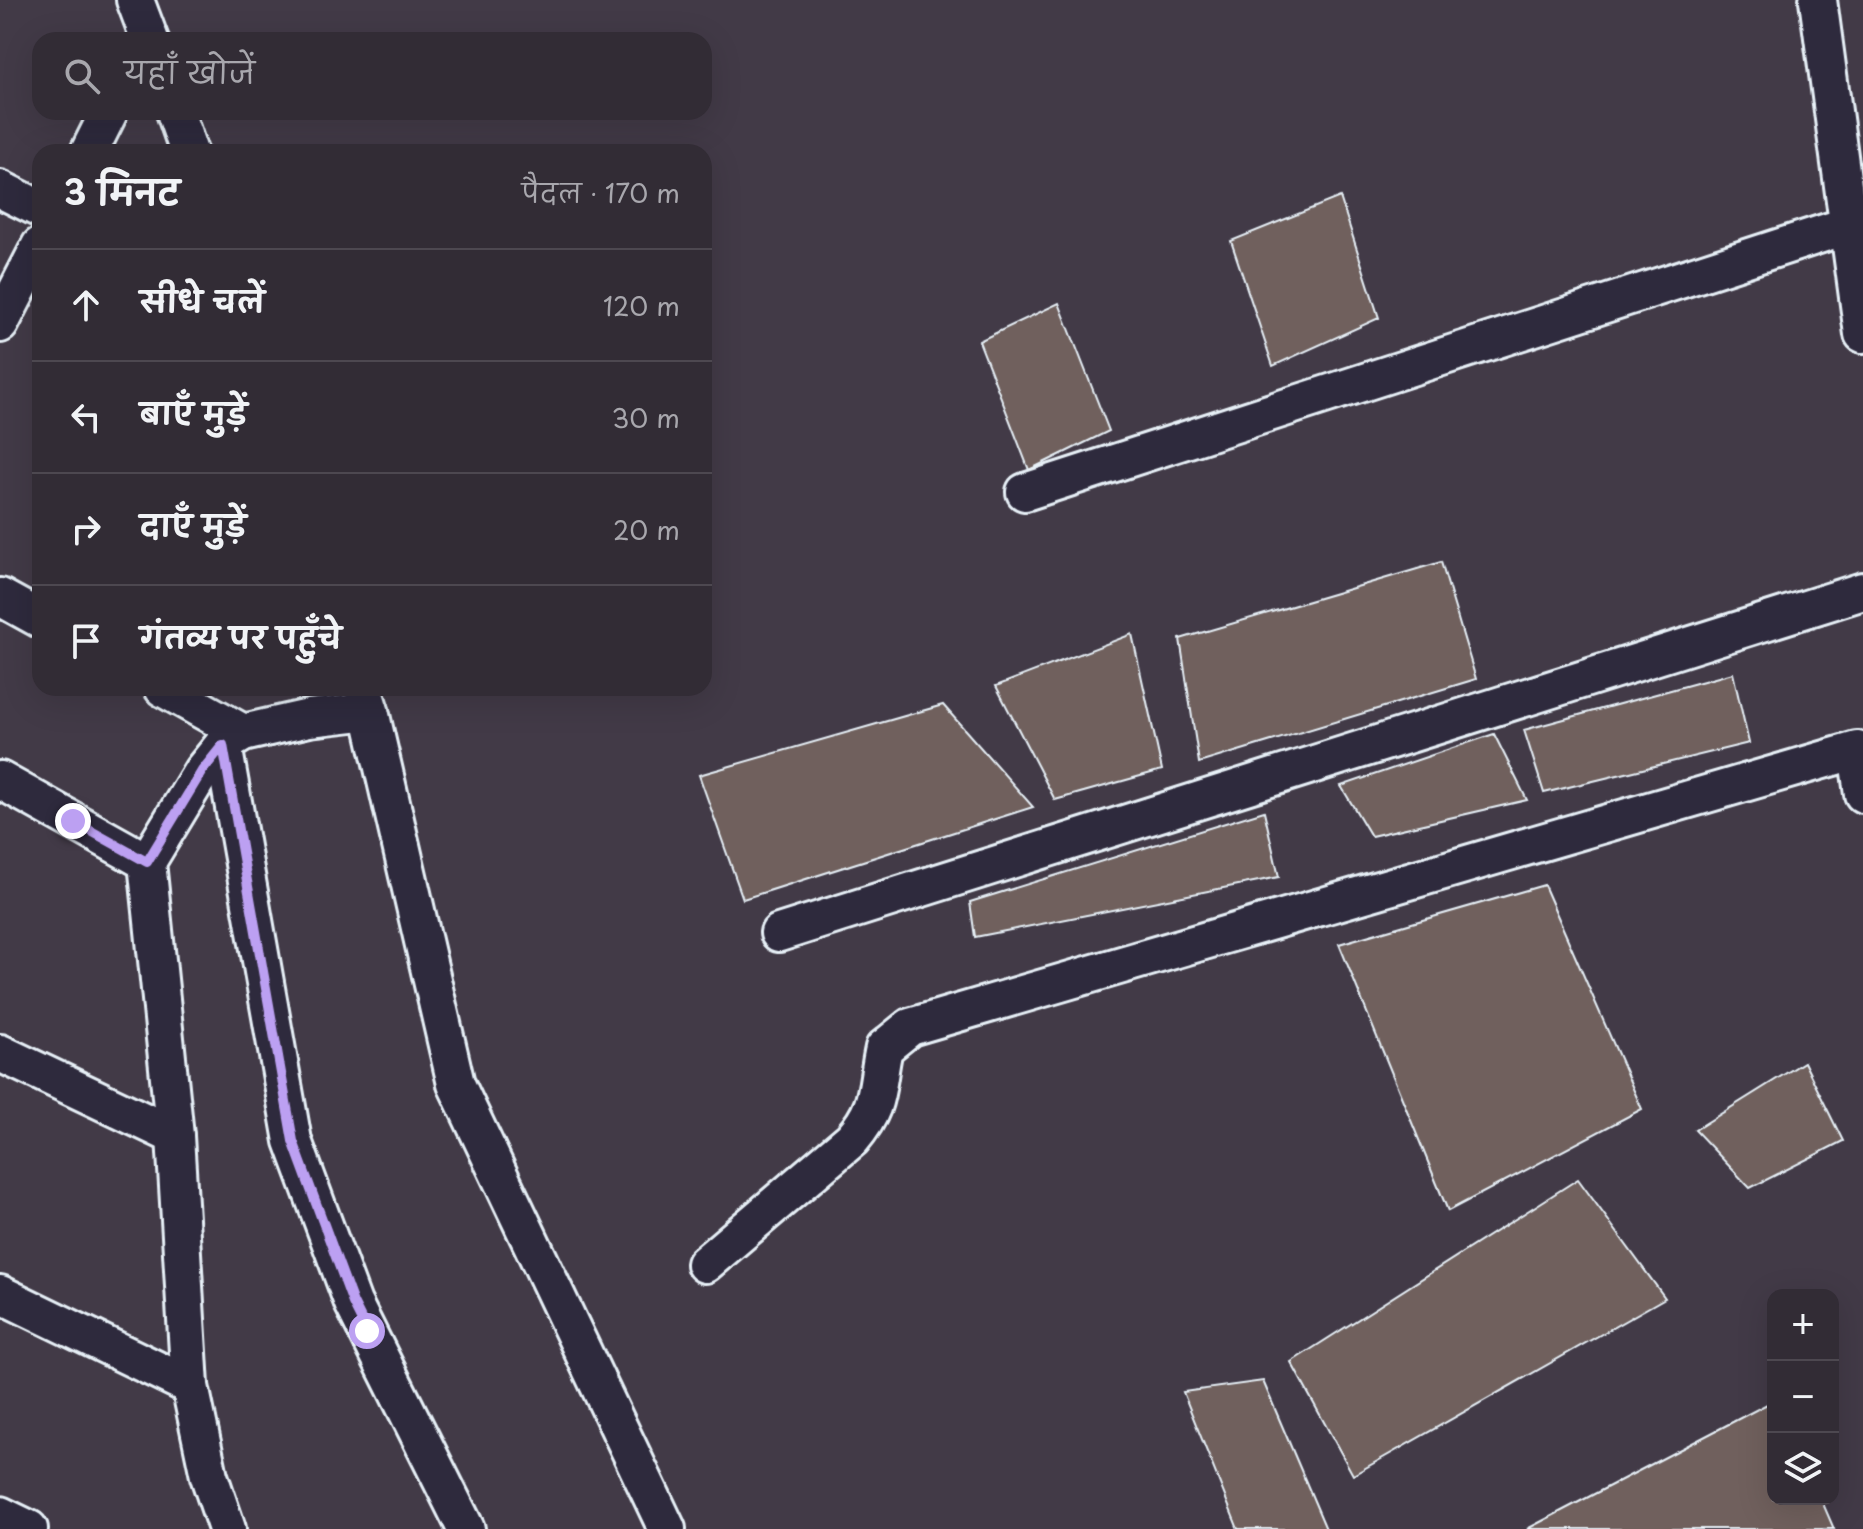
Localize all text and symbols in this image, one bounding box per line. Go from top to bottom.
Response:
search box [32,32,712,120]
text: यहाँ खोजें [124,49,255,94]
icon: search [60,54,104,98]
text: 3 मिनट [64,165,180,217]
text: पैदल · 170 m [522,173,680,212]
text: सीधे चलें [140,278,265,323]
icon: ahead [64,283,108,327]
text: 120 m [603,286,680,325]
text: बाएँ मुड़ें [140,390,247,435]
icon: left [64,395,108,439]
text: 30 m [612,398,680,437]
text: दाएँ मुड़ें [140,502,246,547]
icon: right [64,507,108,551]
text: 20 m [613,510,680,549]
text: गंतव्य पर पहुँचे [140,614,342,659]
icon: arrive [64,619,108,663]
route end [55,803,91,839]
map controls [1767,1289,1839,1505]
button: + [1767,1289,1839,1361]
route start [349,1313,385,1349]
button: − [1767,1361,1839,1433]
button: layers [1767,1433,1839,1505]

